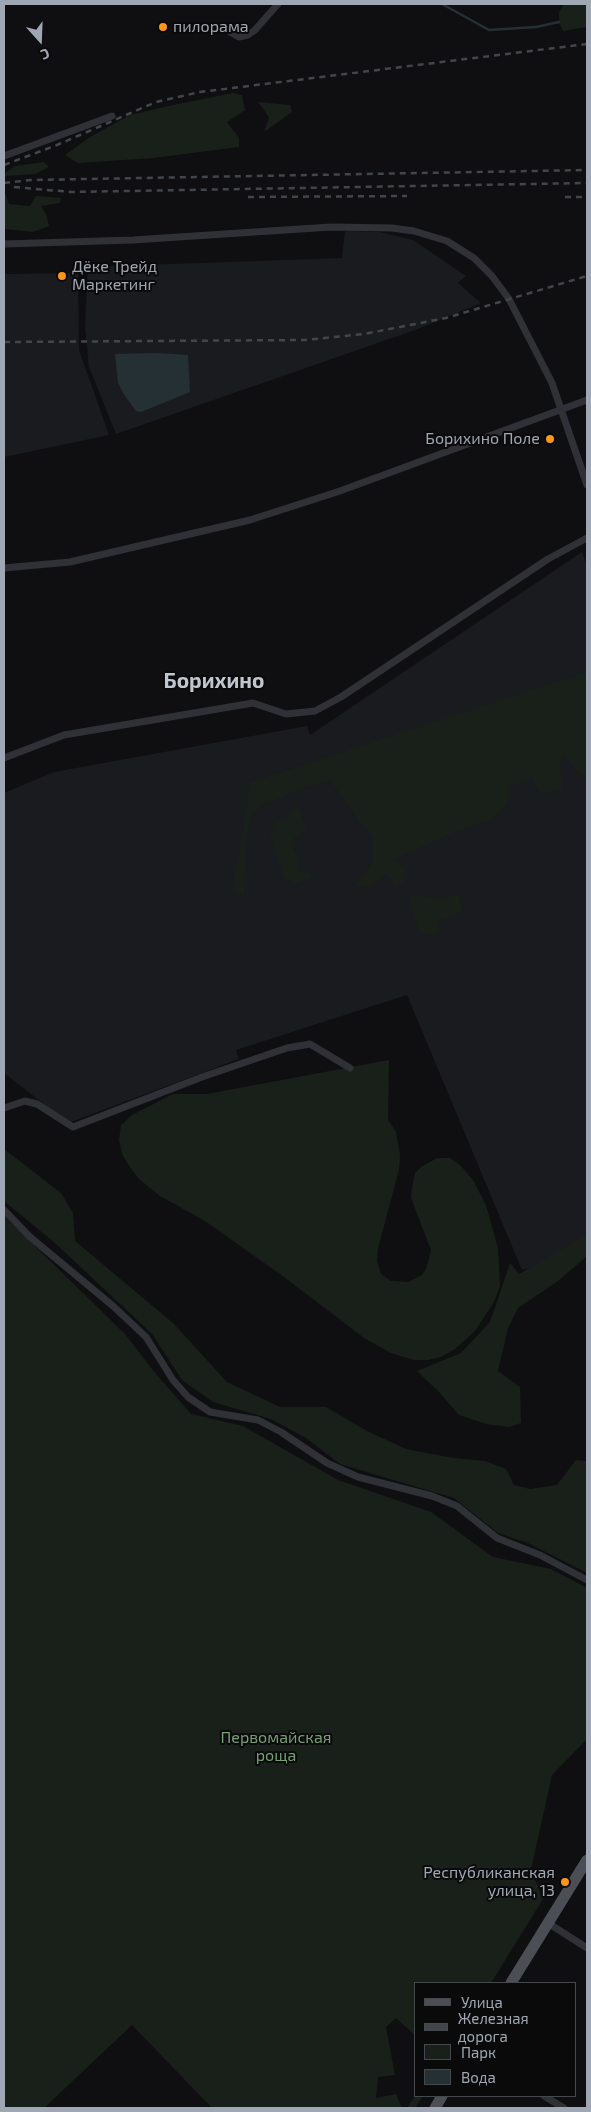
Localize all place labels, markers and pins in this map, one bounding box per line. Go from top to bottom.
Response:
place label: пилорама [173,17,249,37]
marker: пилорама [157,21,169,33]
place label: Дёке Трейд Маркетинг [72,257,157,295]
marker: Дёке Трейд Маркетинг [56,270,68,282]
place label: Борихино Поле [425,429,540,449]
marker: Борихино Поле [544,433,556,445]
place label: Республиканская улица, 13 [423,1863,555,1901]
marker: Республиканская улица, 13 [559,1876,571,1888]

